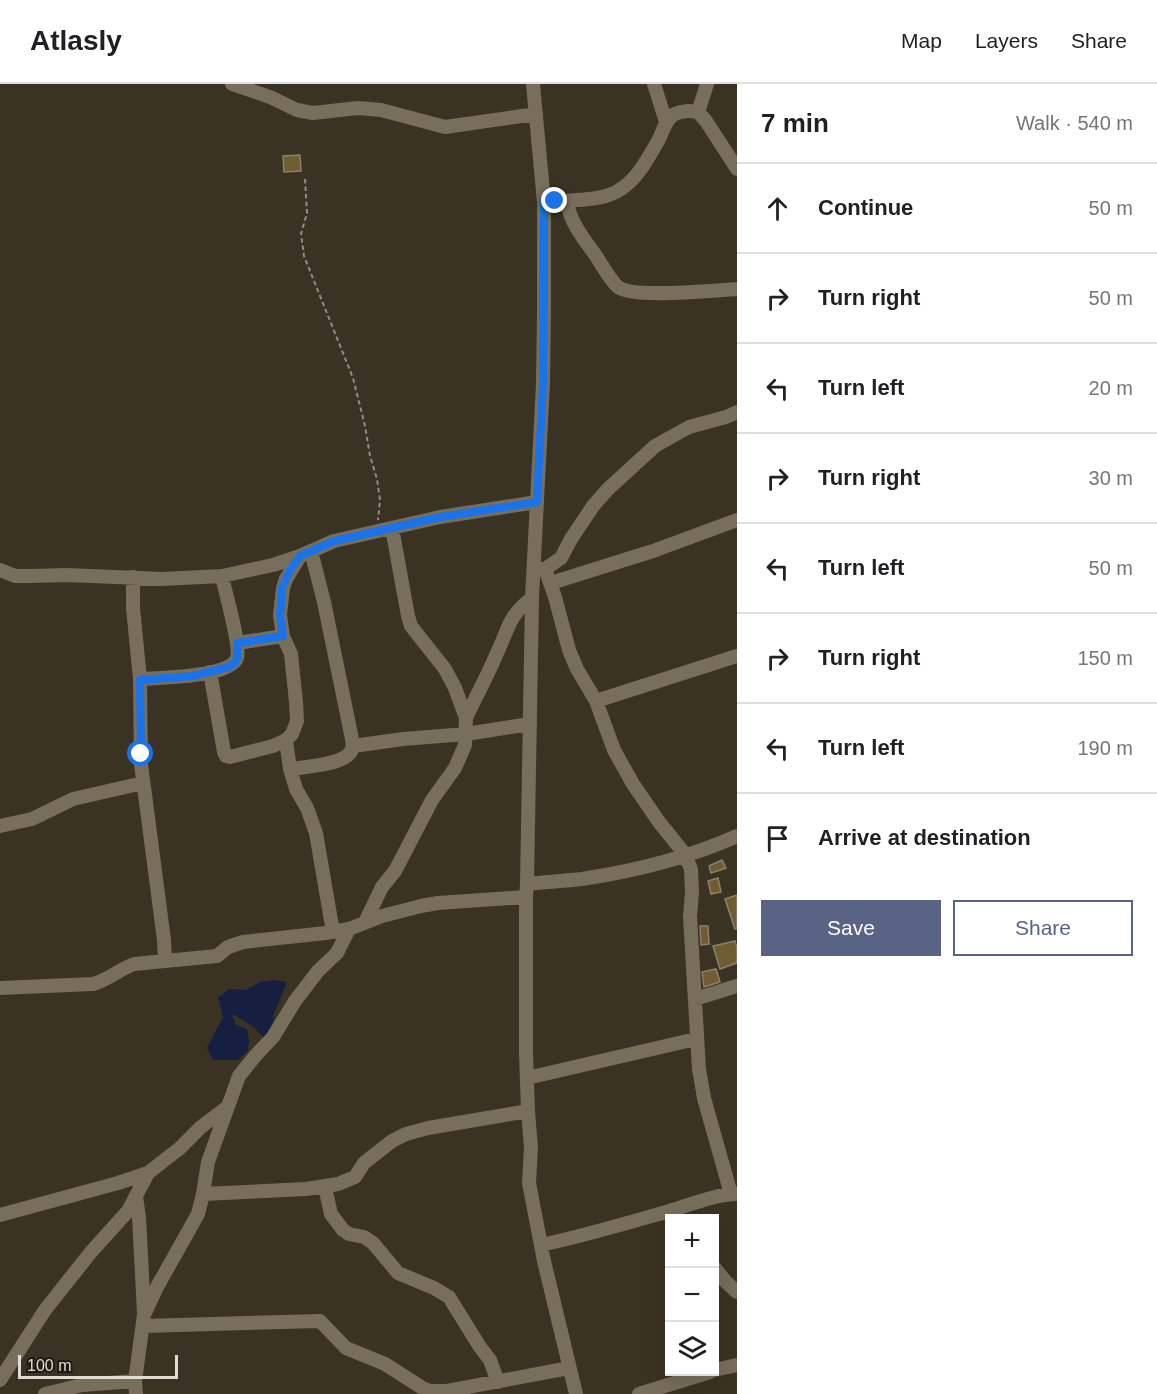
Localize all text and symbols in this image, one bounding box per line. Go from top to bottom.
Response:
text: Atlasly [30,25,122,56]
text: Map [901,29,942,52]
text: Layers [975,29,1038,52]
text: Share [1071,29,1127,52]
text: 7 min [761,108,829,138]
text: Walk · 540 m [1016,112,1133,134]
route end [541,187,567,213]
icon: ahead [761,192,794,225]
text: Continue [818,195,913,220]
text: 50 m [1089,197,1133,219]
icon: right [761,282,794,315]
text: Turn right [818,285,920,310]
text: 50 m [1089,287,1133,309]
icon: left [761,372,794,405]
text: Turn left [818,375,904,400]
text: 20 m [1089,377,1133,399]
icon: right [761,462,794,495]
text: Turn right [818,465,920,490]
text: 30 m [1089,467,1133,489]
icon: left [761,552,794,585]
text: Turn left [818,555,904,580]
text: 50 m [1089,557,1133,579]
icon: right [761,642,794,675]
text: Turn right [818,645,920,670]
text: 150 m [1077,647,1133,669]
icon: left [761,732,794,765]
text: Turn left [818,735,904,760]
text: 190 m [1077,737,1133,759]
route start [127,740,153,766]
icon: arrive [761,822,794,855]
text: Arrive at destination [818,825,1031,850]
button: Save [761,900,941,956]
button: Share [953,900,1133,956]
map controls [665,1214,719,1376]
button: + [665,1214,719,1268]
button: − [665,1268,719,1322]
button: layers [665,1322,719,1376]
scale bar [18,1352,178,1380]
text: 100 m [27,1357,71,1374]

